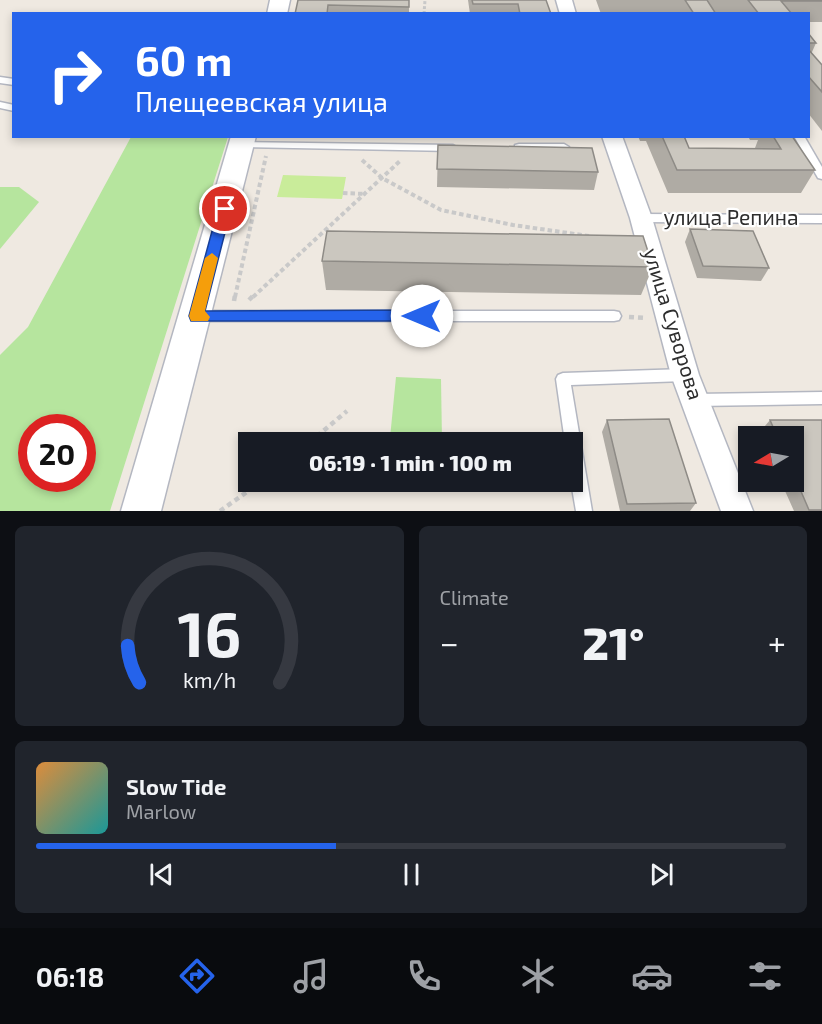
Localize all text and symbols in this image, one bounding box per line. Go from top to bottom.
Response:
text: 60 m [135,34,232,84]
icon: right [36,36,114,114]
text: Плещеевская улица [135,85,388,117]
pin [199,183,250,234]
icon: arrive [208,192,241,225]
street label: улица Репина [663,204,799,230]
street label: улица Суворова [639,245,709,403]
position arrow [390,284,454,348]
speed limit sign: 20 [18,414,96,492]
north arrow [738,426,804,492]
map controls [738,426,804,492]
text: 06:19 · 1 min · 100 m [309,449,512,475]
text: Climate [440,585,509,609]
text: 16 [177,595,241,670]
text: 21° [582,615,644,669]
text: − [440,622,459,662]
text: + [768,622,786,662]
text: km/h [183,667,236,692]
text: Slow Tide [126,773,226,799]
text: Marlow [126,799,196,823]
icon: previous [145,858,178,891]
icon: pause [395,858,428,891]
icon: next [645,858,678,891]
icon: directions [176,955,218,997]
icon: music [290,955,332,997]
icon: phone [403,955,445,997]
icon: climate [517,955,559,997]
icon: car [631,955,673,997]
icon: filters [744,955,786,997]
text: 06:18 [36,960,104,992]

